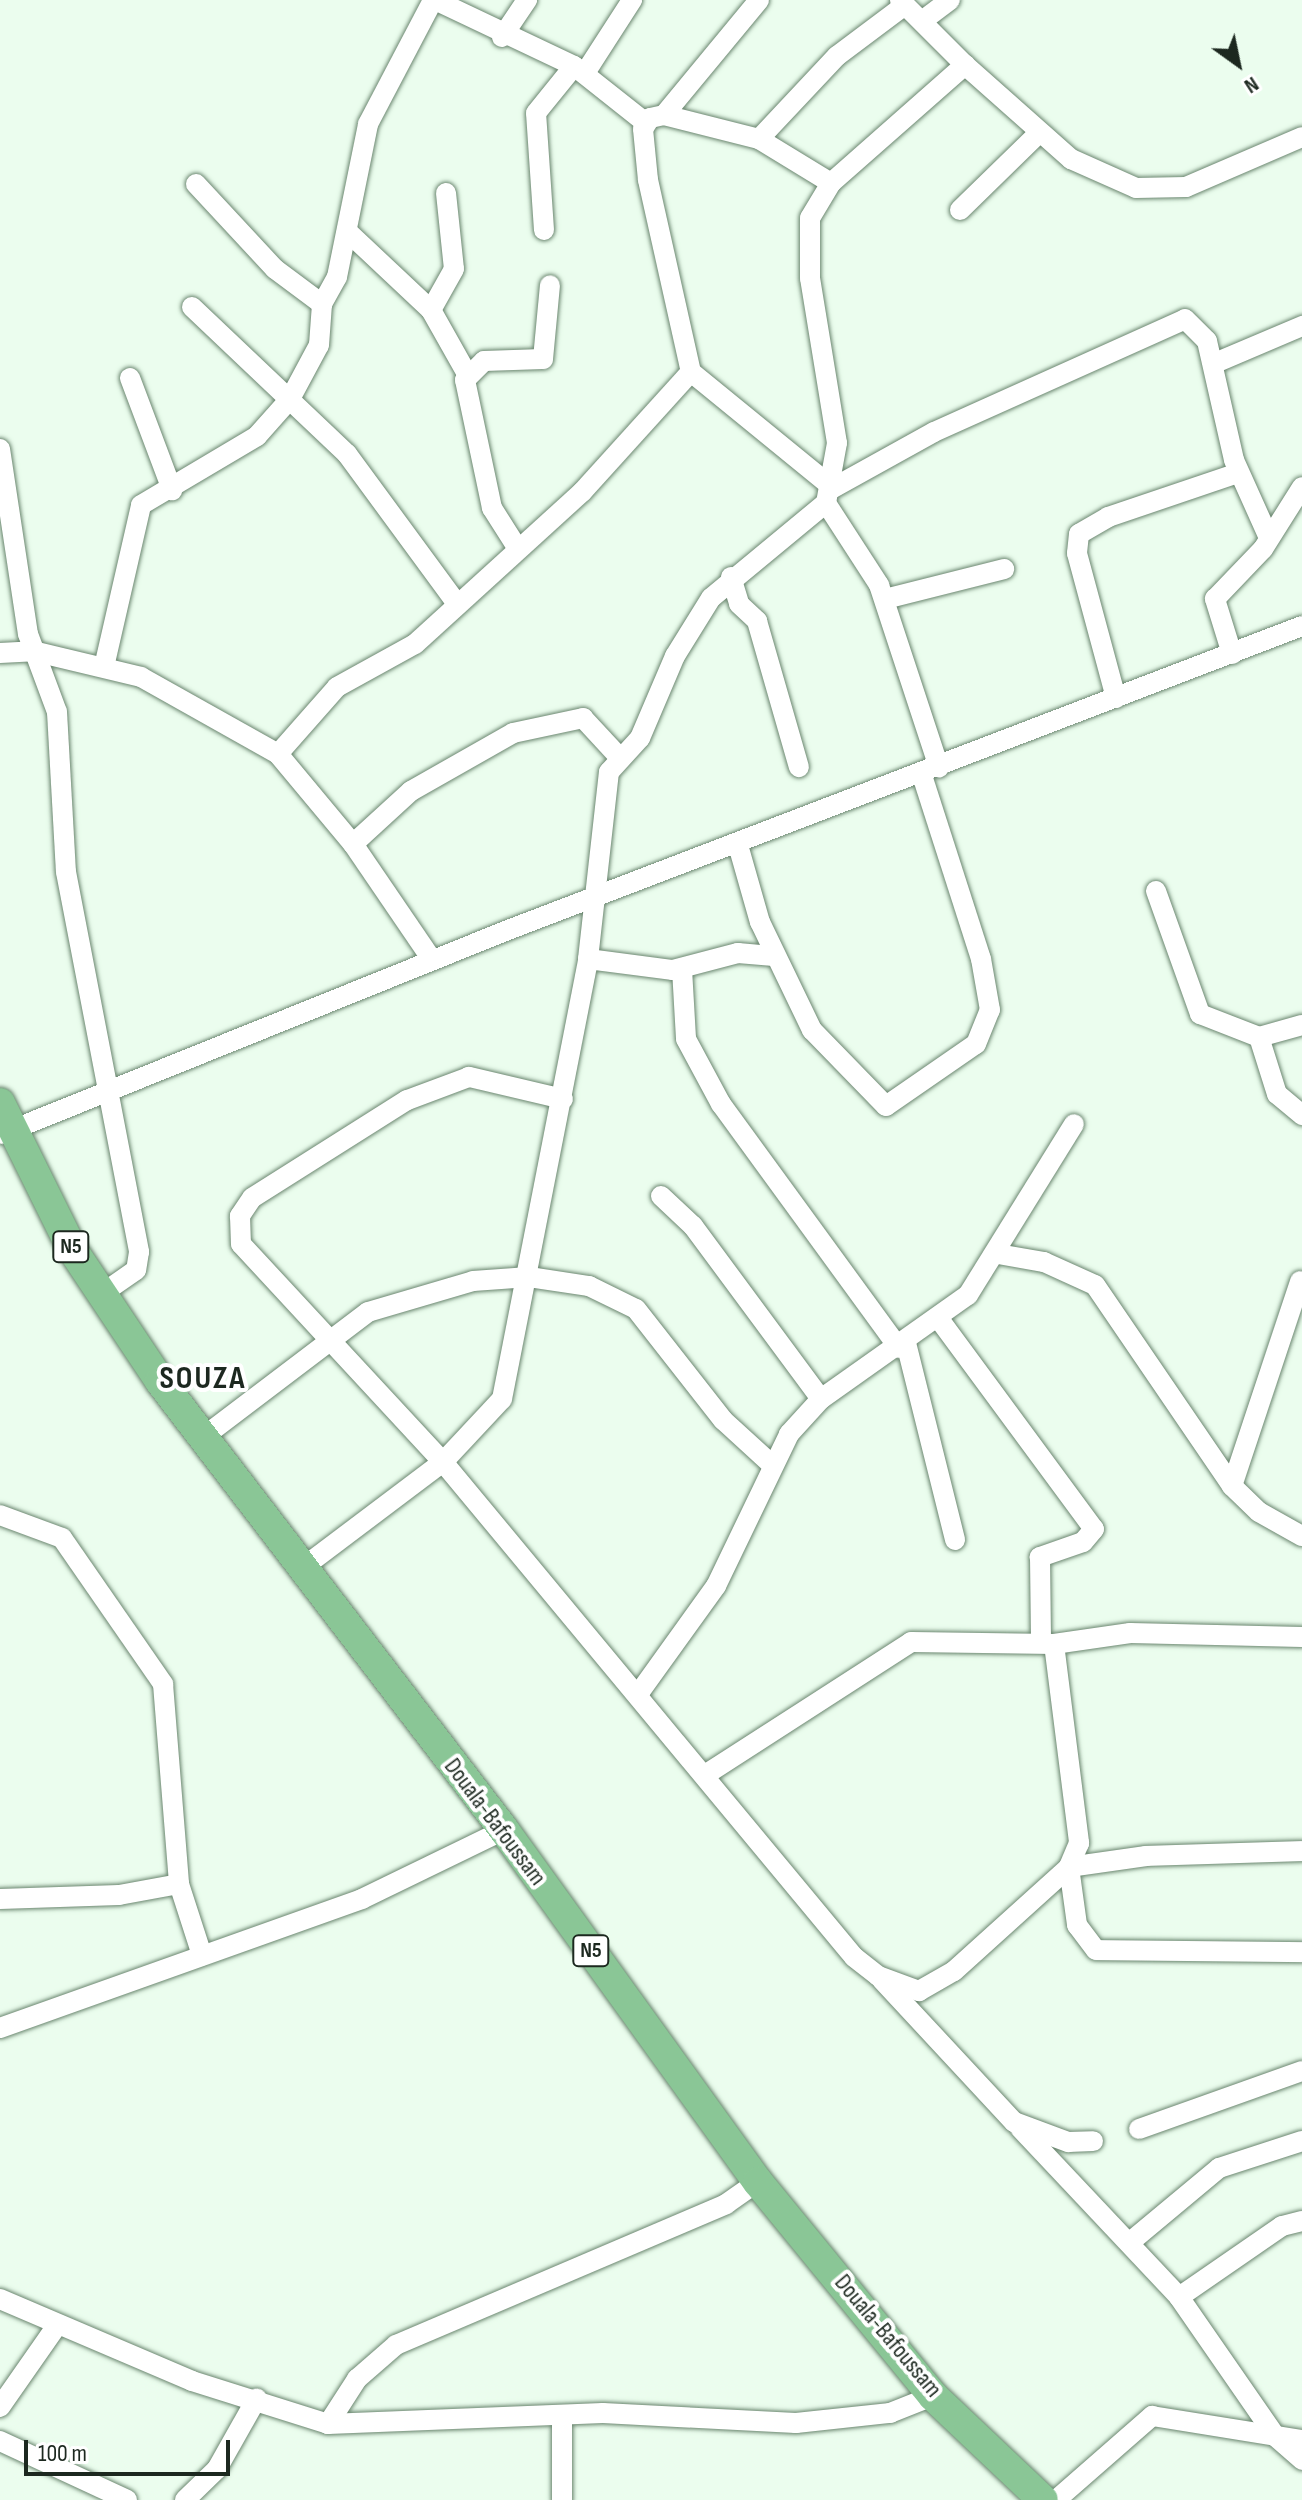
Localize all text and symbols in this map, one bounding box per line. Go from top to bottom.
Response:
north arrow [1198,24,1278,104]
text: N [1239,70,1264,99]
road number: N5 [51,1229,91,1265]
district label: SOUZA [159,1360,247,1398]
street label: Douala-Bafoussam [438,1753,552,1891]
road number: N5 [571,1933,611,1969]
street label: Douala-Bafoussam [828,2269,948,2403]
scale bar [28,2424,234,2474]
text: 100 m [38,2439,87,2468]

